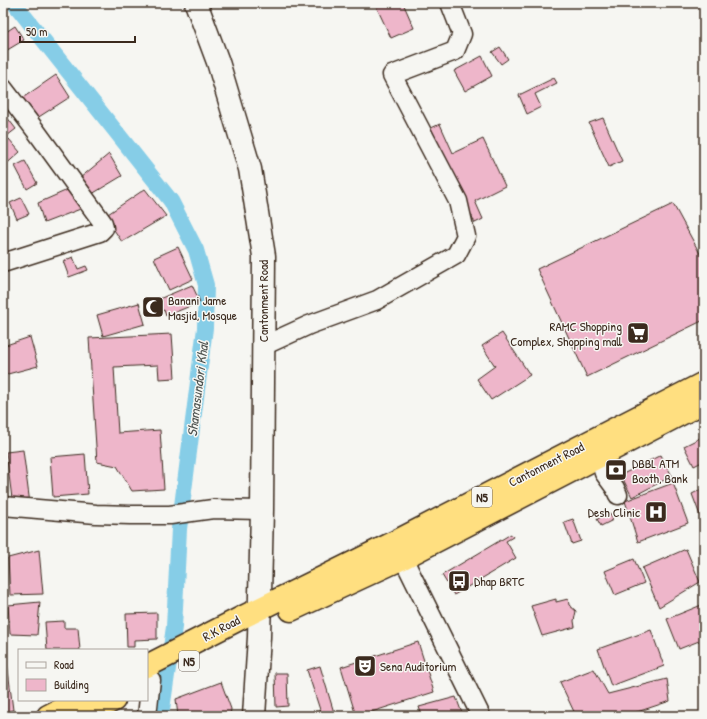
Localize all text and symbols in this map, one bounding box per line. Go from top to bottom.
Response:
scale bar [20,18,135,44]
text: 50 m [26,23,47,40]
street label: Cantonment Road [254,260,272,342]
place label: Banani Jame Masjid, Mosque [168,291,237,324]
mosque icon: Banani Jame Masjid, Mosque [140,294,166,320]
place label: RAMC Shopping Complex, Shopping mall [510,317,622,350]
supermarket icon: RAMC Shopping Complex, Shopping mall [625,320,651,346]
water label: Shamasundori Khal [182,339,212,437]
street label: Cantonment Road [505,437,587,491]
place label: DBBL ATM Booth, Bank [632,454,688,487]
bank icon: DBBL ATM Booth, Bank [603,457,629,483]
road number: N5 [472,487,492,507]
hospital icon: Desh Clinic [643,499,669,525]
place label: Desh Clinic [588,503,640,521]
bus stop icon: Dhap BRTC [446,568,472,594]
place label: Dhap BRTC [474,572,525,590]
street label: R.K Road [199,611,243,645]
legend [18,649,148,701]
road number: N5 [179,651,199,671]
theatre icon: Sena Auditorium [352,653,378,679]
text: Road [54,656,74,673]
place label: Sena Auditorium [380,657,456,675]
text: Building [54,676,89,693]

